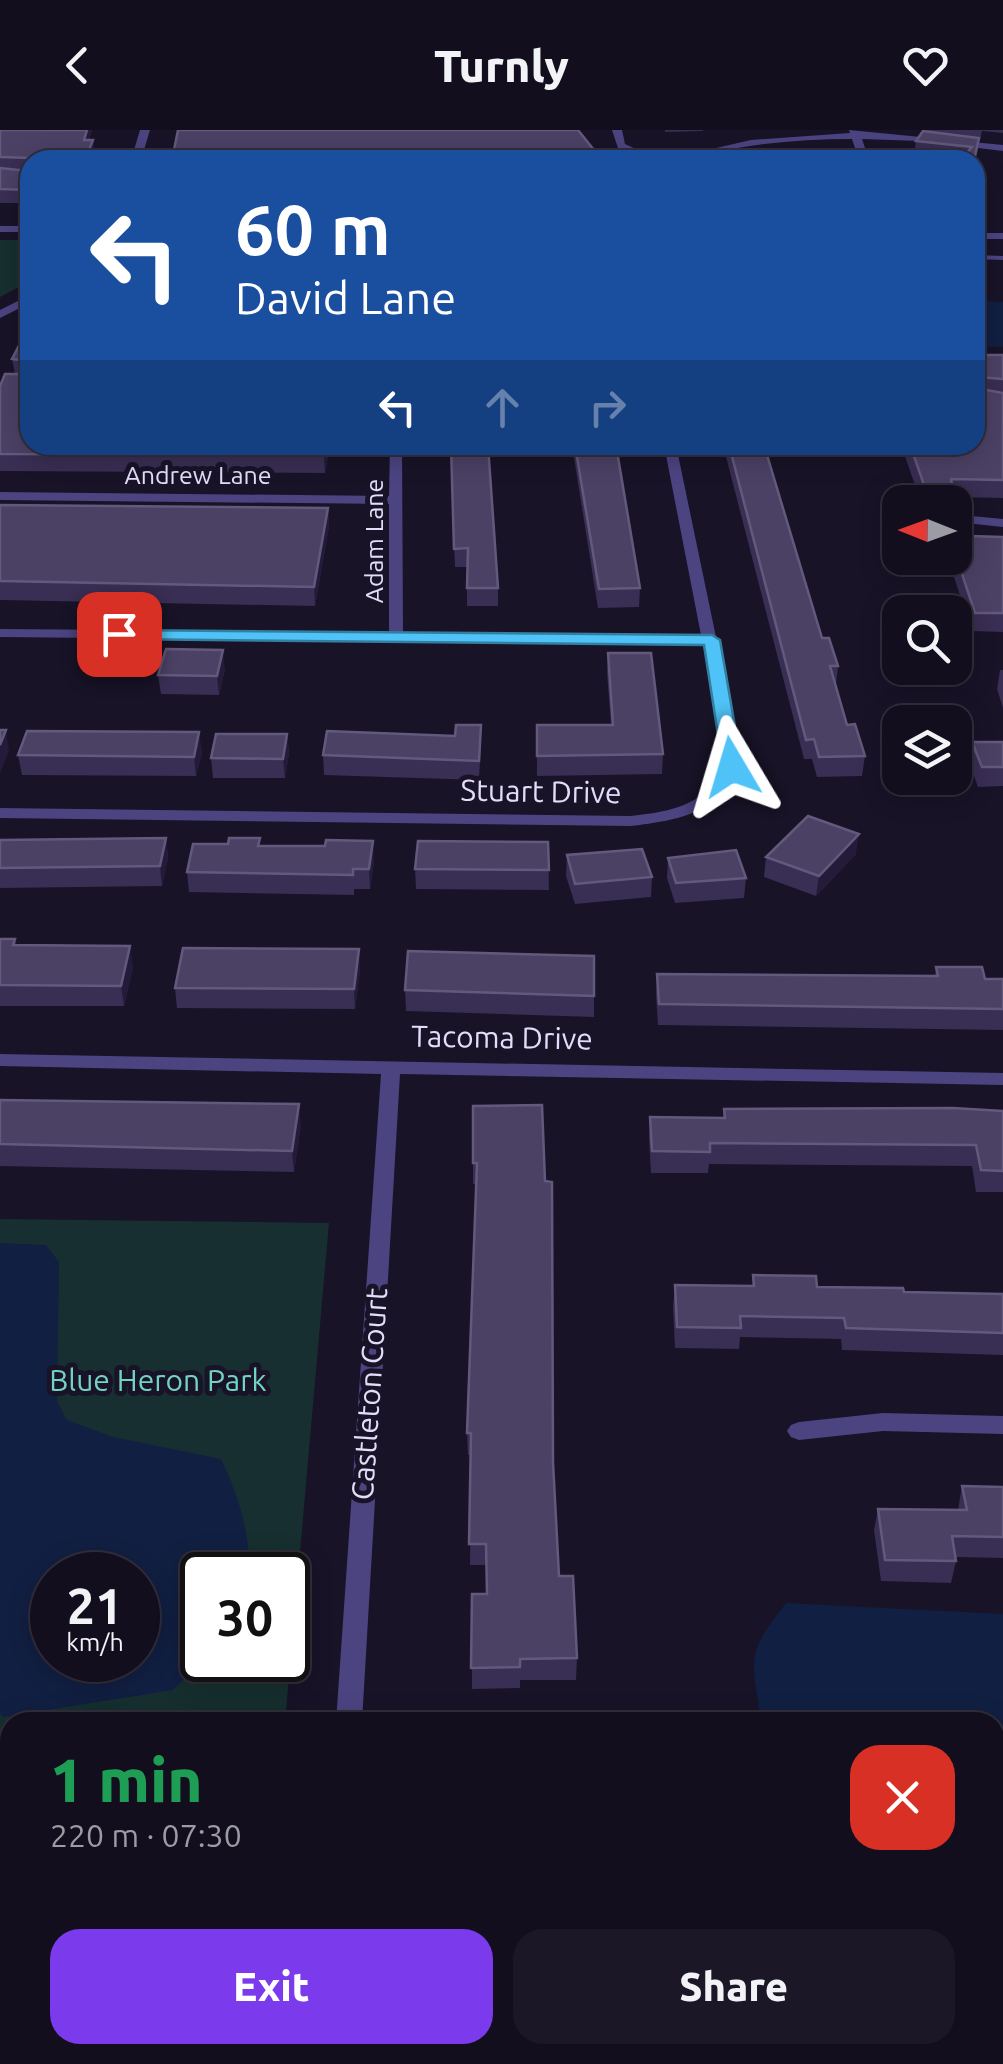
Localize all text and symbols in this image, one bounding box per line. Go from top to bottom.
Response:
icon: back [50,38,105,93]
icon: heart [898,38,953,93]
text: Turnly [434,40,569,91]
icon: left [70,190,200,320]
text: 60 m [235,190,391,268]
text: David Lane [235,272,456,323]
icon: left [370,380,425,435]
icon: ahead [475,380,530,435]
icon: right [580,380,635,435]
street label: Andrew Lane [124,461,272,489]
street label: Adam Lane [360,479,388,603]
north arrow [882,485,972,575]
map controls [882,485,972,795]
pin [77,592,162,677]
button: search [882,595,972,685]
icon: arrive [92,607,147,662]
button: layers [882,705,972,795]
position arrow [680,715,784,819]
street label: Stuart Drive [460,773,622,809]
street label: Tacoma Drive [411,1018,593,1056]
street label: Castleton Court [345,1287,393,1501]
park label: Blue Heron Park [49,1363,267,1397]
speed limit sign: 30 [180,1552,310,1682]
text: 21 [67,1577,123,1633]
text: km/h [66,1628,124,1656]
button: close [850,1745,955,1850]
text: 1 min [50,1746,203,1813]
text: 220 m · 07:30 [50,1817,242,1853]
button: Exit [50,1929,493,2044]
button: Share [513,1929,955,2044]

